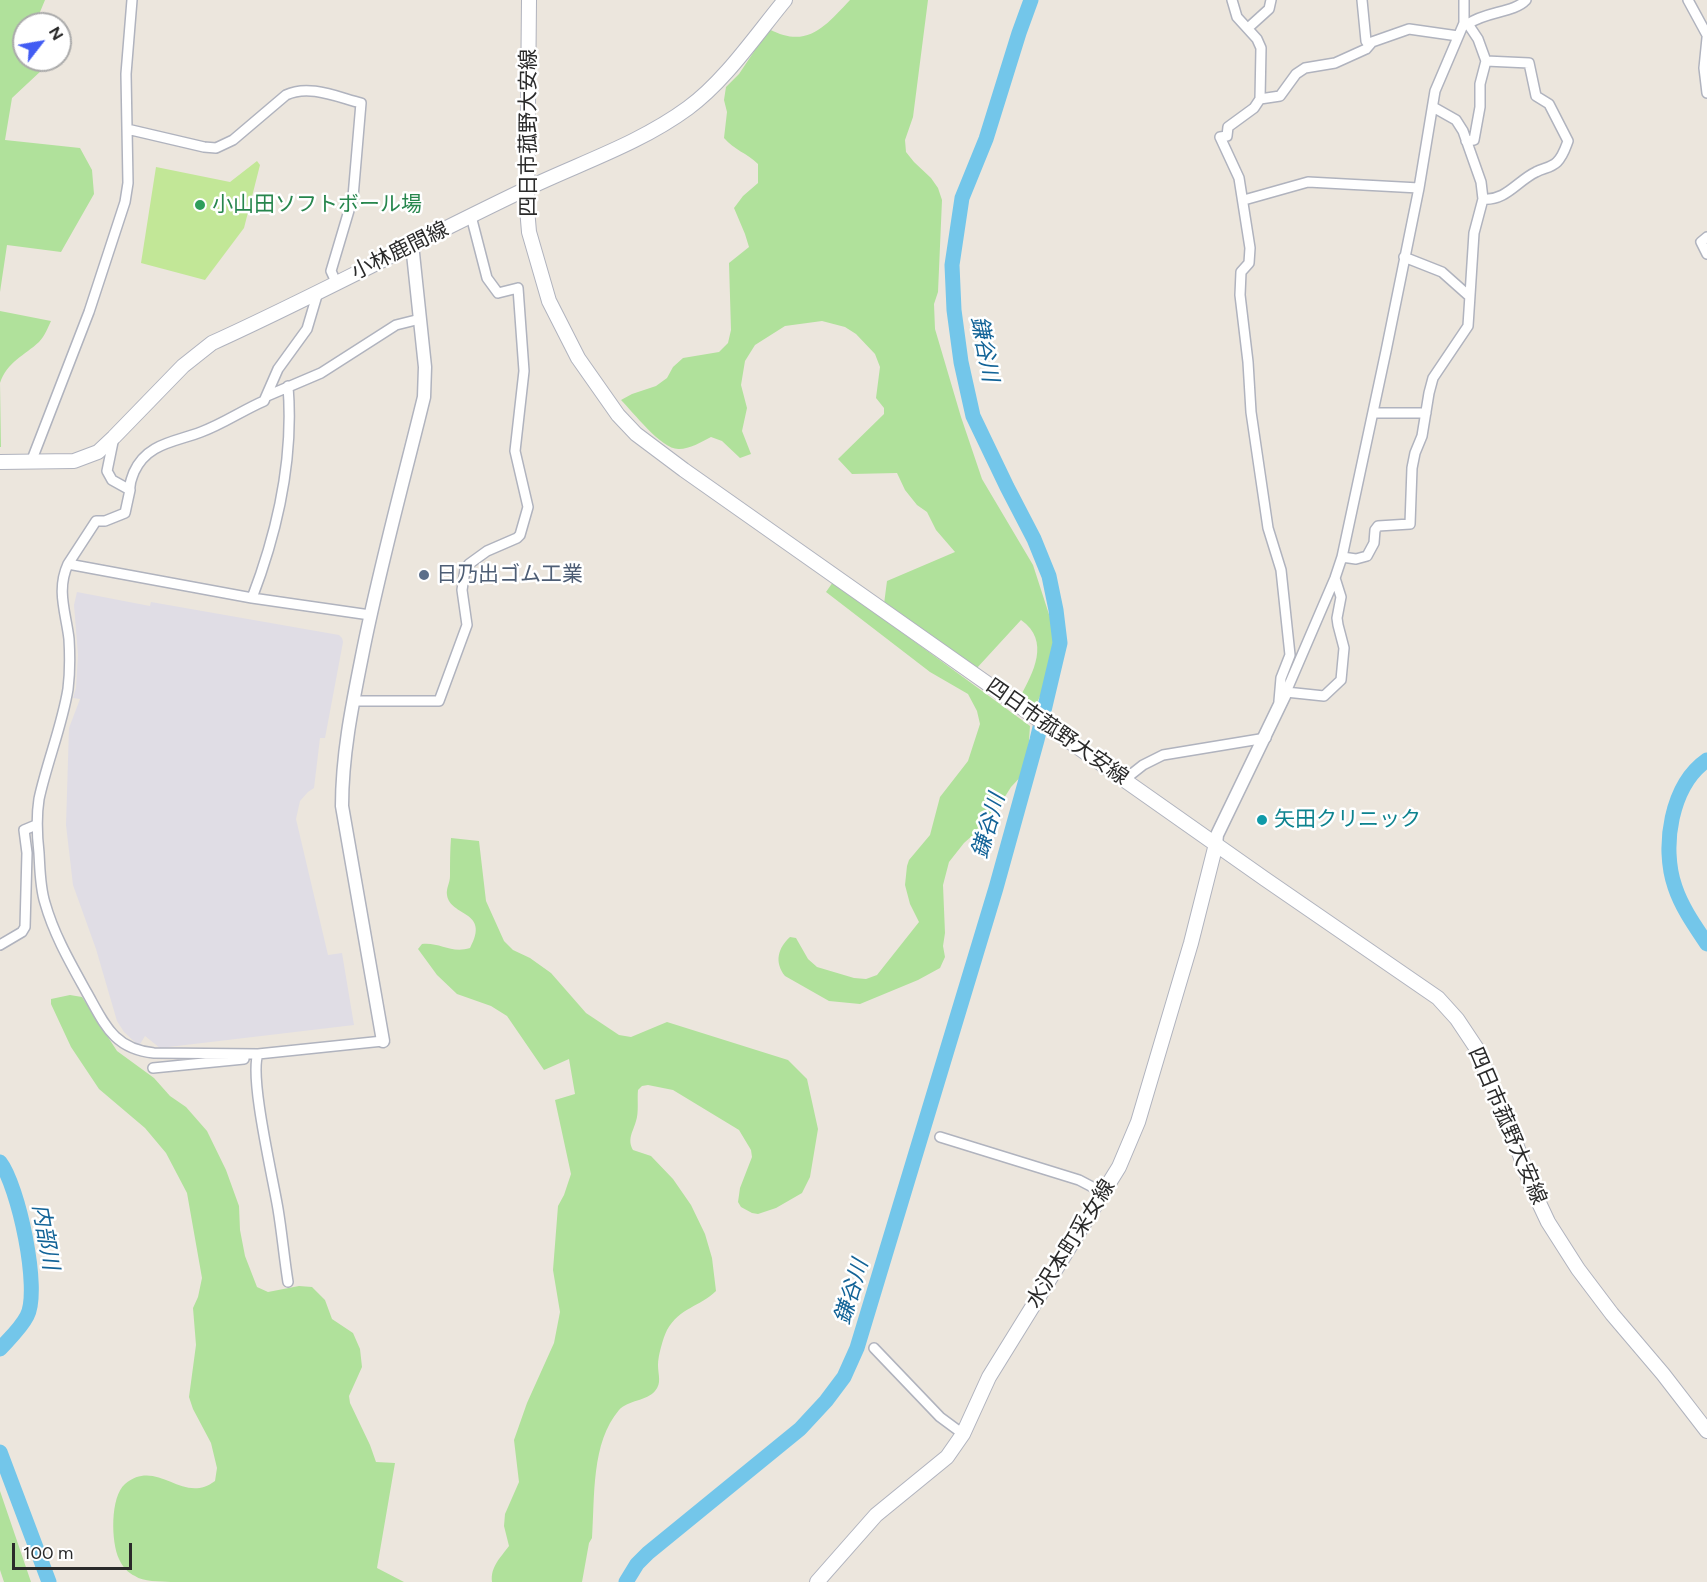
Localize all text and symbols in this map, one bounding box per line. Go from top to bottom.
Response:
north arrow [12,12,72,72]
text: N [45,23,67,44]
street label: 四日市菰野大安線 [516,49,542,217]
place label: 小山田ソフトボール場 [212,192,422,218]
marker: 小山田ソフトボール場 [193,198,207,212]
street label: 小林鹿間線 [347,217,453,285]
water label: 鎌谷川 [965,314,1003,384]
place label: 日乃出ゴム工業 [436,562,583,588]
marker: 日乃出ゴム工業 [417,568,431,582]
street label: 四日市菰野大安線 [981,673,1133,791]
water label: 鎌谷川 [967,791,1011,861]
place label: 矢田クリニック [1274,807,1421,833]
marker: 矢田クリニック [1255,813,1269,827]
street label: 四日市菰野大安線 [1463,1044,1551,1208]
street label: 水沢本町采女線 [1021,1175,1121,1313]
water label: 内部川 [26,1202,64,1272]
water label: 鎌谷川 [830,1257,874,1327]
scale bar [15,1531,135,1569]
text: 100 m [23,1542,73,1564]

